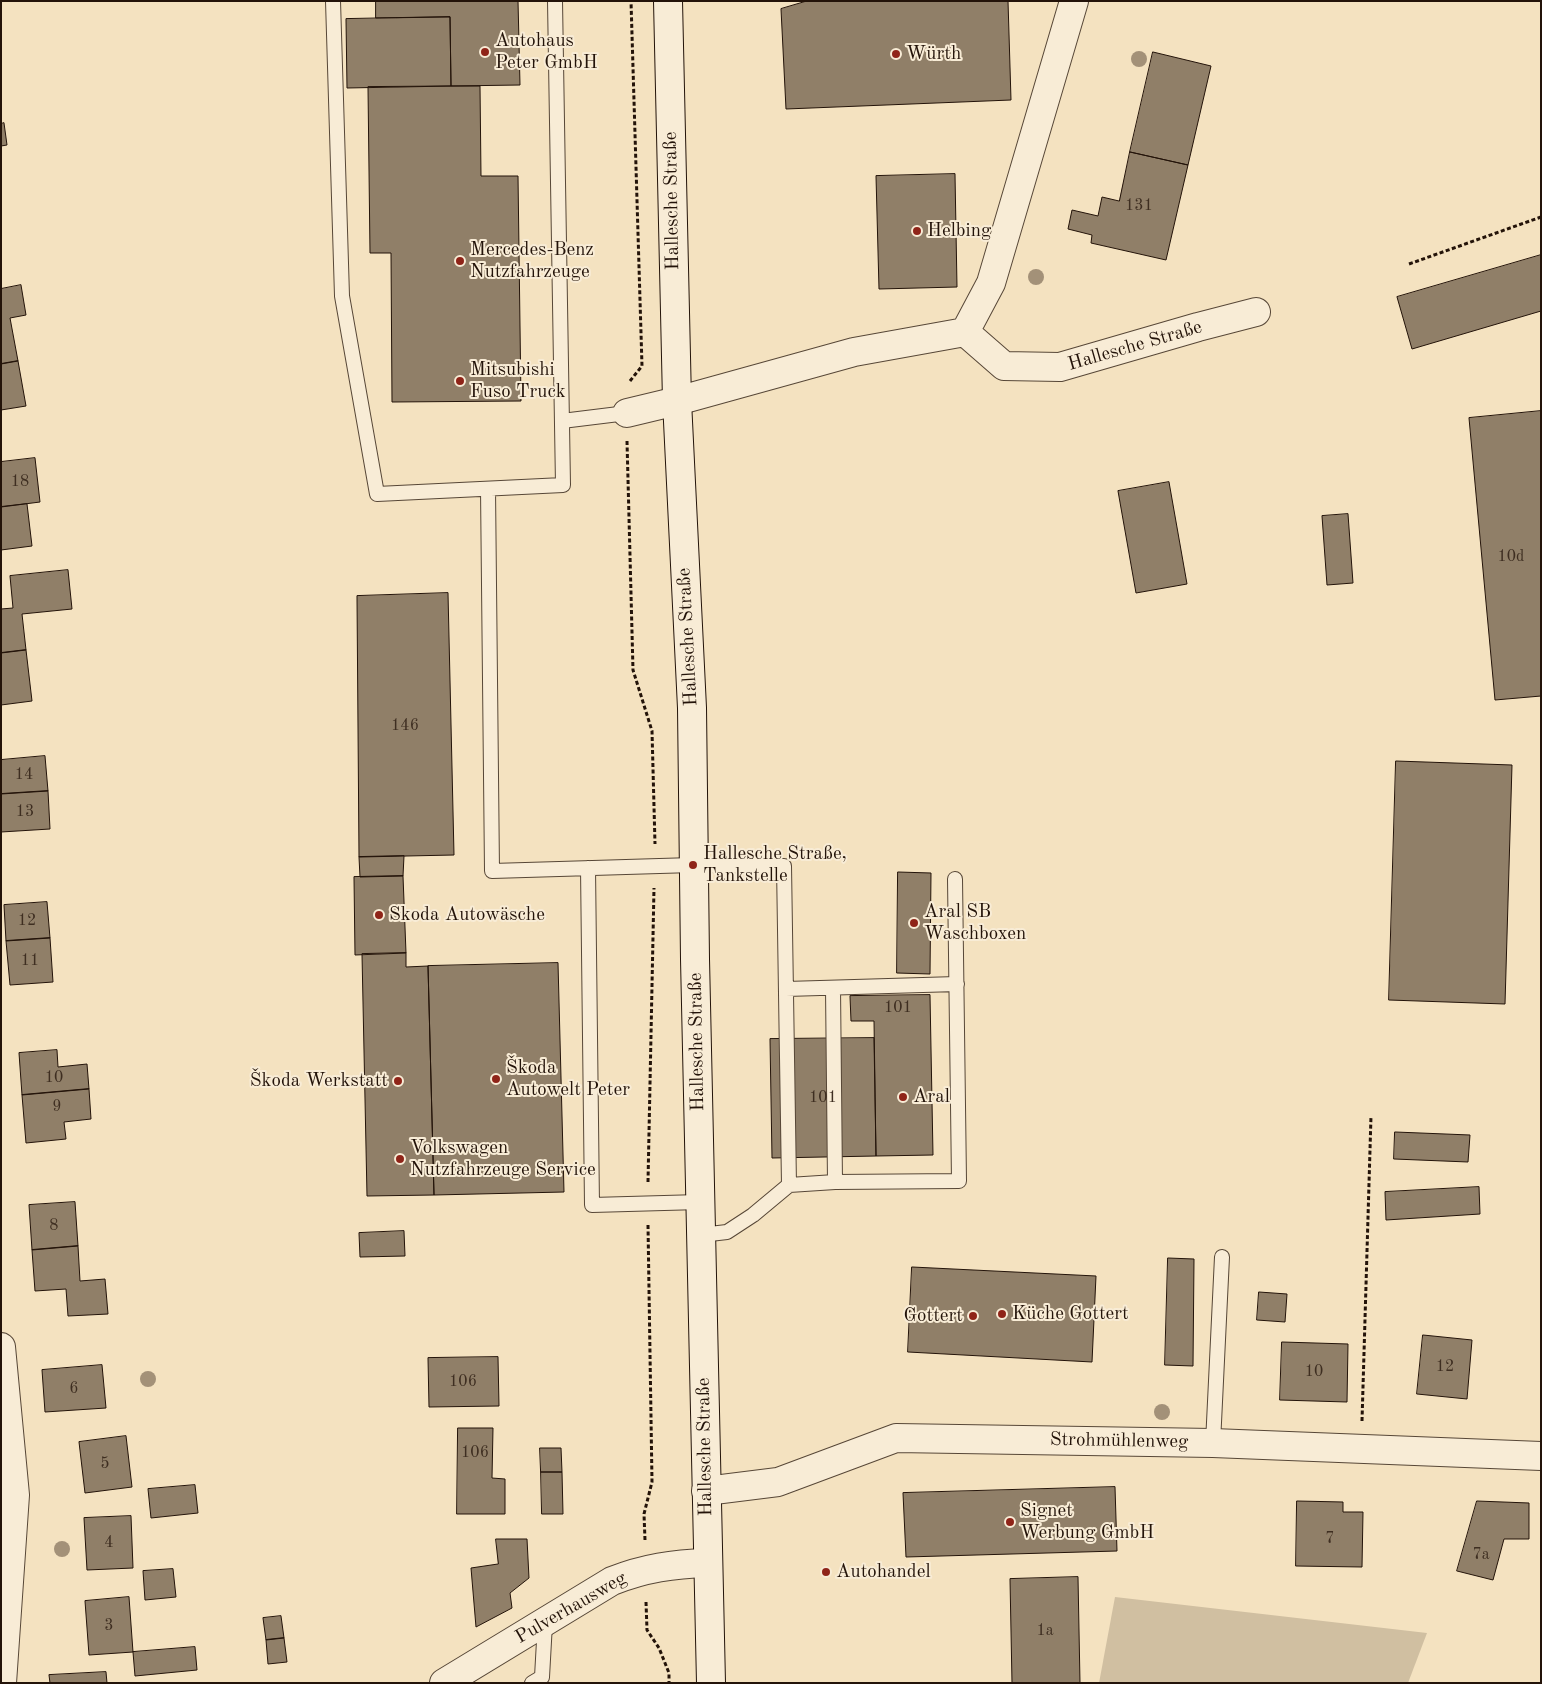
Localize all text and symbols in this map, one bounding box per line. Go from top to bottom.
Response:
place label: Autohaus Peter GmbH [495,30,598,74]
place label: Würth [906,43,961,65]
marker: Autohaus Peter GmbH [479,46,491,58]
marker: Würth [890,48,902,60]
street label: Hallesche Straße [659,131,685,271]
house number: 131 [1125,196,1153,216]
place label: Helbing [927,220,991,242]
marker: Helbing [911,225,923,237]
place label: Mercedes-Benz Nutzfahrzeuge [470,239,594,283]
marker: Mercedes-Benz Nutzfahrzeuge [454,255,466,267]
street label: Hallesche Straße [1065,316,1205,376]
place label: Mitsubishi Fuso Truck [470,359,566,403]
marker: Mitsubishi Fuso Truck [454,375,466,387]
house number: 18 [11,472,29,492]
house number: 10d [1498,547,1524,567]
street label: Hallesche Straße [673,567,703,707]
house number: 146 [391,716,419,736]
house number: 14 [15,765,33,785]
house number: 13 [16,802,34,822]
place label: Hallesche Straße, Tankstelle [703,843,847,887]
marker: Hallesche Straße, Tankstelle [687,859,699,871]
place label: Aral SB Waschboxen [924,901,1026,945]
place label: Skoda Autowäsche [389,904,545,926]
marker: Skoda Autowäsche [373,909,385,921]
house number: 12 [18,911,36,931]
marker: Aral SB Waschboxen [908,917,920,929]
house number: 11 [21,951,39,971]
street label: Hallesche Straße [684,972,710,1112]
house number: 101 [884,998,912,1018]
place label: Škoda Autowelt Peter [506,1057,630,1101]
house number: 10 [45,1068,63,1088]
place label: Škoda Werkstatt [250,1070,388,1092]
marker: Škoda Autowelt Peter [490,1073,502,1085]
marker: Škoda Werkstatt [392,1075,404,1087]
place label: Aral [913,1086,950,1108]
house number: 101 [809,1088,837,1108]
marker: Aral [897,1091,909,1103]
house number: 9 [52,1097,62,1117]
place label: Volkswagen Nutzfahrzeuge Service [410,1137,596,1181]
marker: Volkswagen Nutzfahrzeuge Service [394,1153,406,1165]
house number: 8 [49,1216,59,1236]
place label: Küche Gottert [1012,1303,1129,1325]
place label: Gottert [903,1305,963,1327]
marker: Küche Gottert [996,1308,1008,1320]
marker: Gottert [967,1310,979,1322]
house number: 12 [1436,1357,1454,1377]
house number: 10 [1305,1362,1323,1382]
house number: 106 [449,1372,477,1392]
street label: Hallesche Straße [692,1377,718,1517]
house number: 6 [69,1379,79,1399]
street label: Strohmühlenweg [1050,1428,1188,1454]
house number: 106 [461,1443,489,1463]
house number: 5 [100,1454,110,1474]
place label: Signet Werbung GmbH [1020,1500,1154,1544]
marker: Signet Werbung GmbH [1004,1516,1016,1528]
house number: 7 [1325,1529,1335,1549]
house number: 4 [104,1533,114,1553]
house number: 7a [1472,1545,1490,1565]
place label: Autohandel [836,1561,931,1583]
marker: Autohandel [820,1566,832,1578]
street label: Pulverhausweg [511,1567,631,1649]
house number: 3 [104,1616,114,1636]
house number: 1a [1036,1621,1054,1641]

